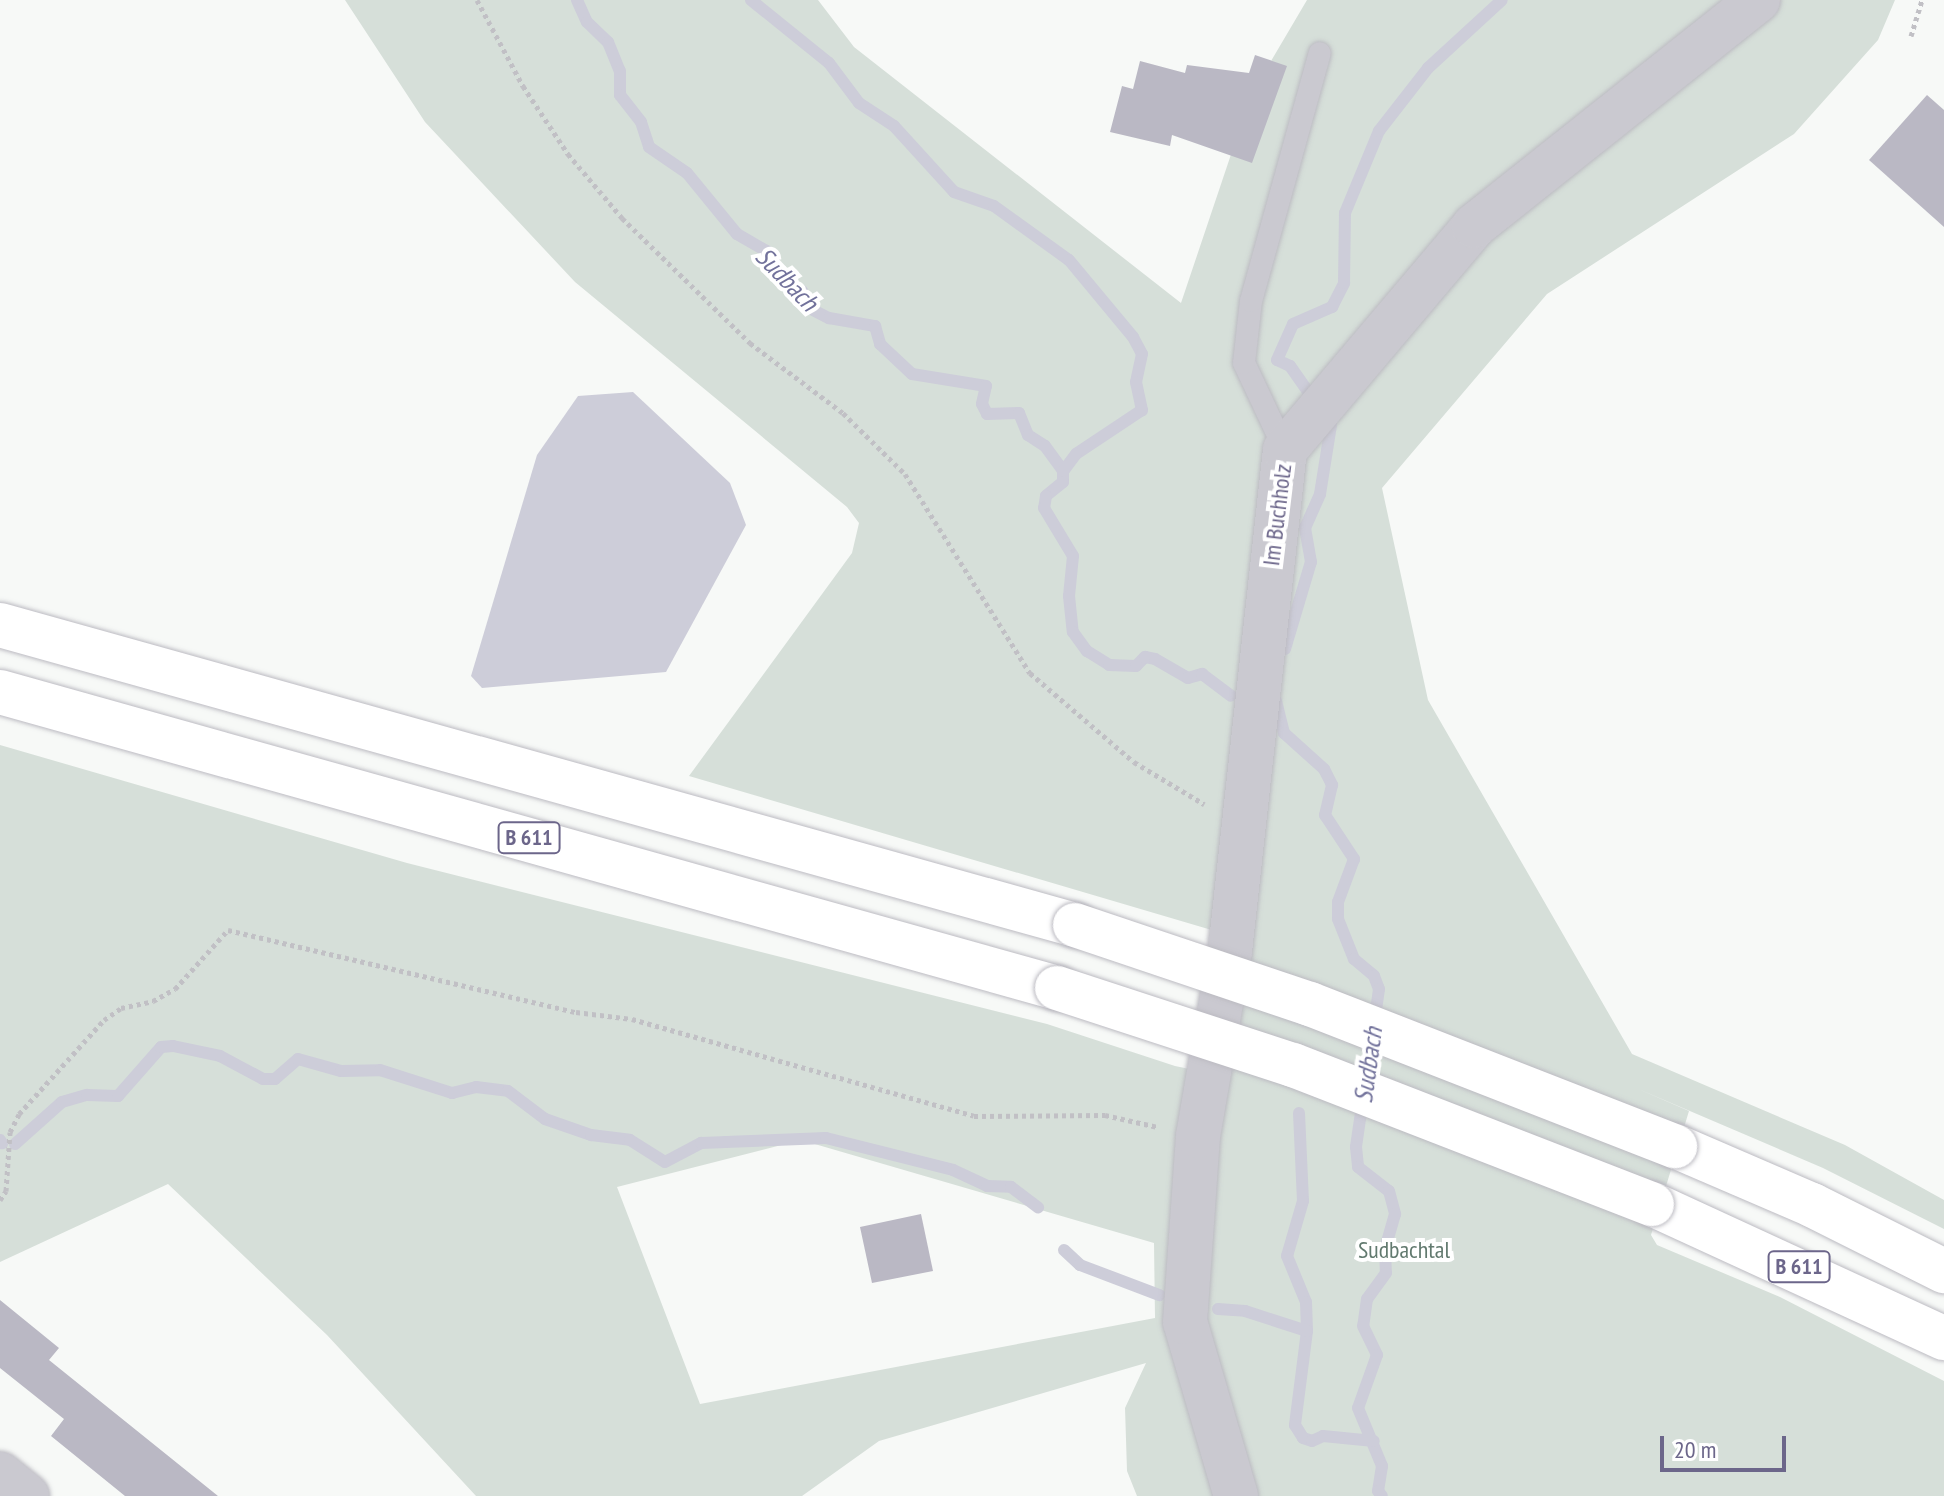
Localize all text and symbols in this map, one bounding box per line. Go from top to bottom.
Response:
water label: Sudbach [749,241,825,317]
street label: Im Buchholz [1256,462,1298,568]
road number: B 611 [497,820,561,856]
water label: Sudbach [1347,1025,1389,1105]
park label: Sudbachtal [1358,1236,1450,1264]
road number: B 611 [1767,1249,1831,1285]
scale bar [1664,1420,1790,1470]
text: 20 m [1674,1434,1716,1465]

